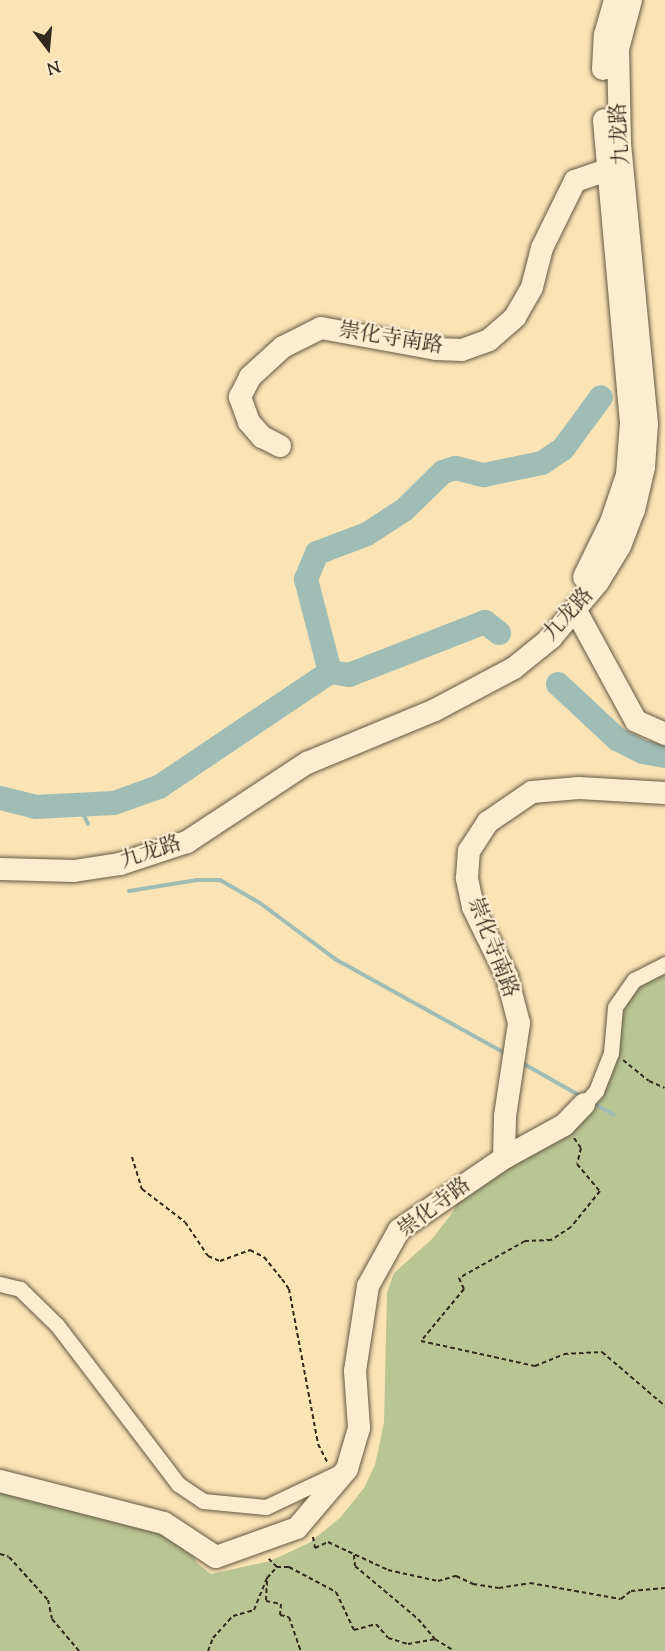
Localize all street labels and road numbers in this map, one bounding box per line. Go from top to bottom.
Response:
street label: 九龙路 [606,102,636,166]
street label: 崇化寺南路 [337,318,445,360]
street label: 九龙路 [539,583,599,647]
street label: 九龙路 [117,831,185,875]
street label: 崇化寺南路 [461,894,523,1002]
street label: 崇化寺路 [394,1173,476,1243]

